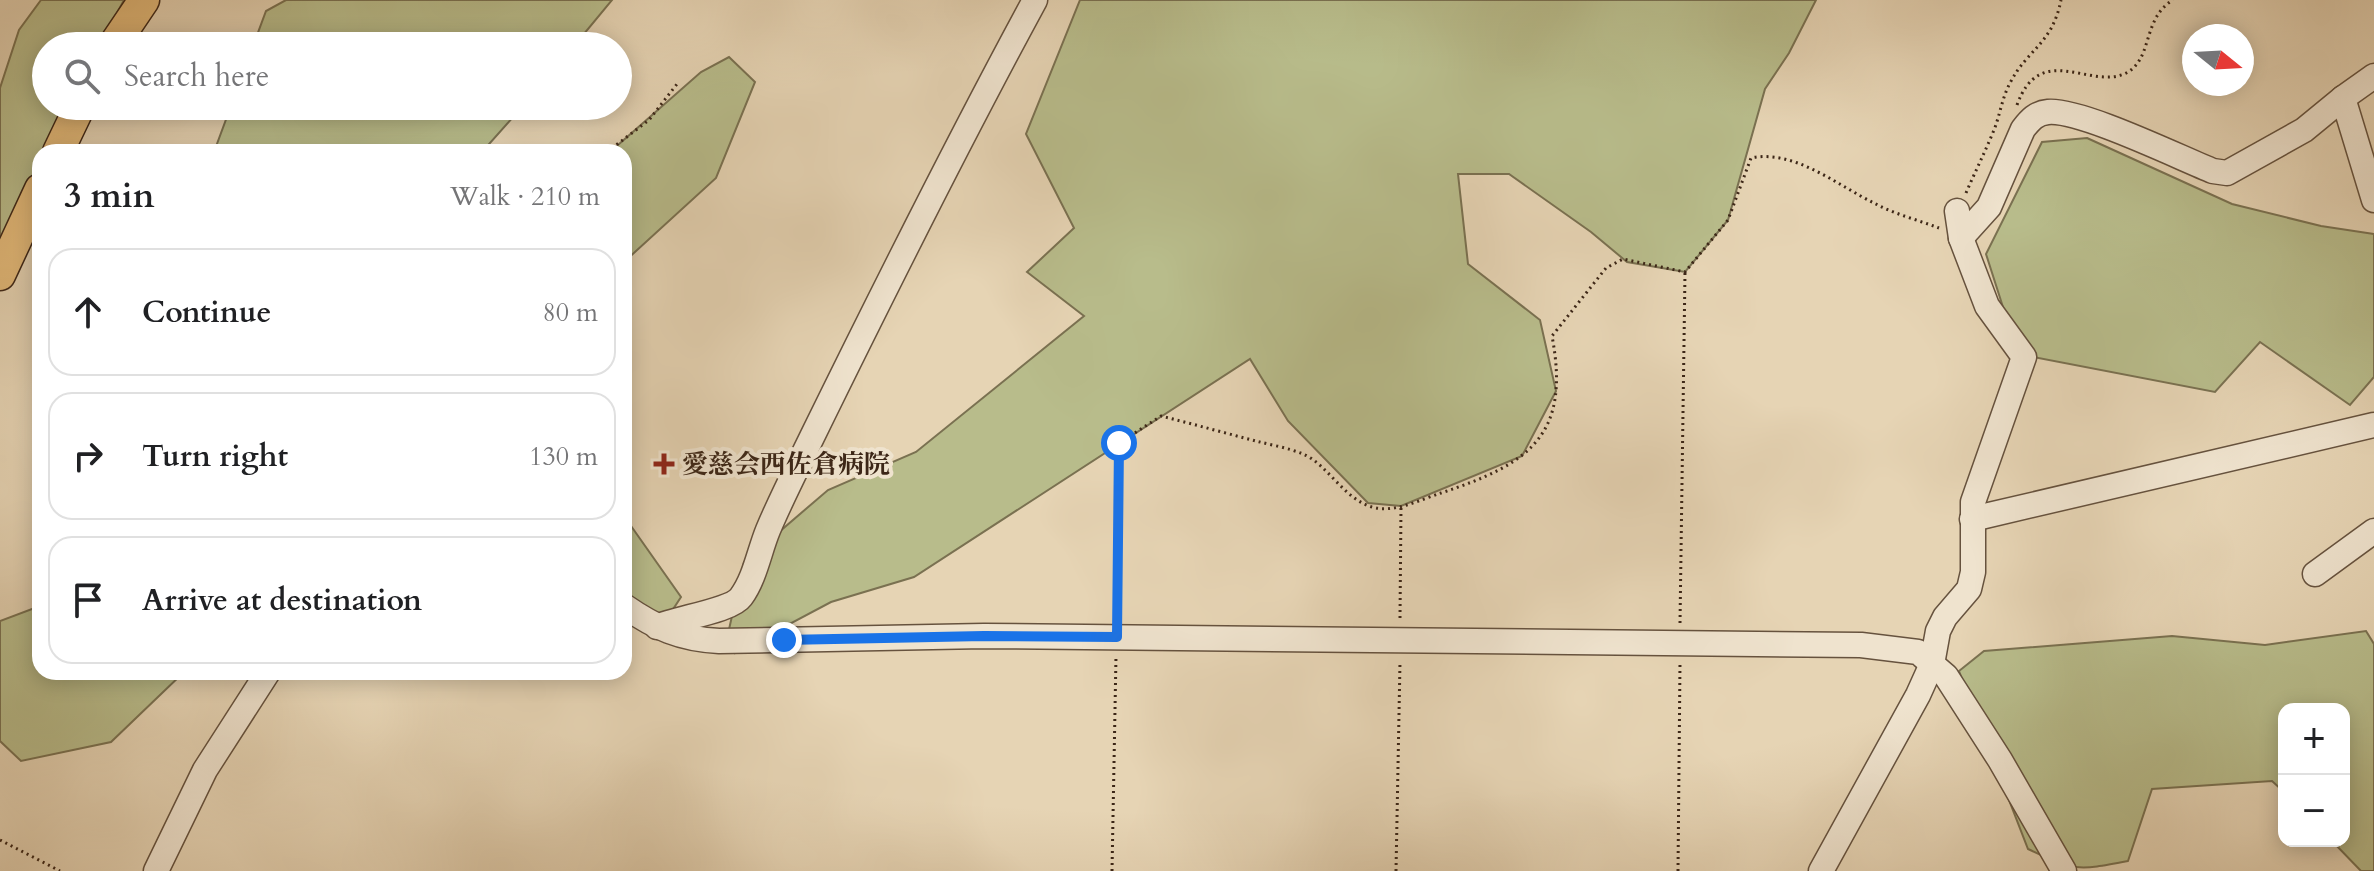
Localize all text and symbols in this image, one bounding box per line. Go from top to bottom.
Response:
north arrow [2182,24,2254,96]
search box [32,32,632,120]
icon: search [60,54,104,98]
text: Search here [124,56,269,97]
text: 3 min [64,173,155,219]
text: Walk · 210 m [450,179,600,214]
icon: ahead [66,290,110,334]
text: Continue [142,292,271,333]
text: 80 m [542,295,598,330]
route start [1101,425,1137,461]
icon: right [66,434,110,478]
text: Turn right [142,436,288,477]
text: 130 m [529,439,598,474]
place label: 愛慈会西佐倉病院 [682,447,890,482]
marker: 愛慈会西佐倉病院 [653,453,675,475]
icon: arrive [66,578,110,622]
text: Arrive at destination [142,580,422,621]
route end [766,622,802,658]
map controls [2278,703,2350,847]
button: + [2278,703,2350,775]
button: − [2278,775,2350,847]

